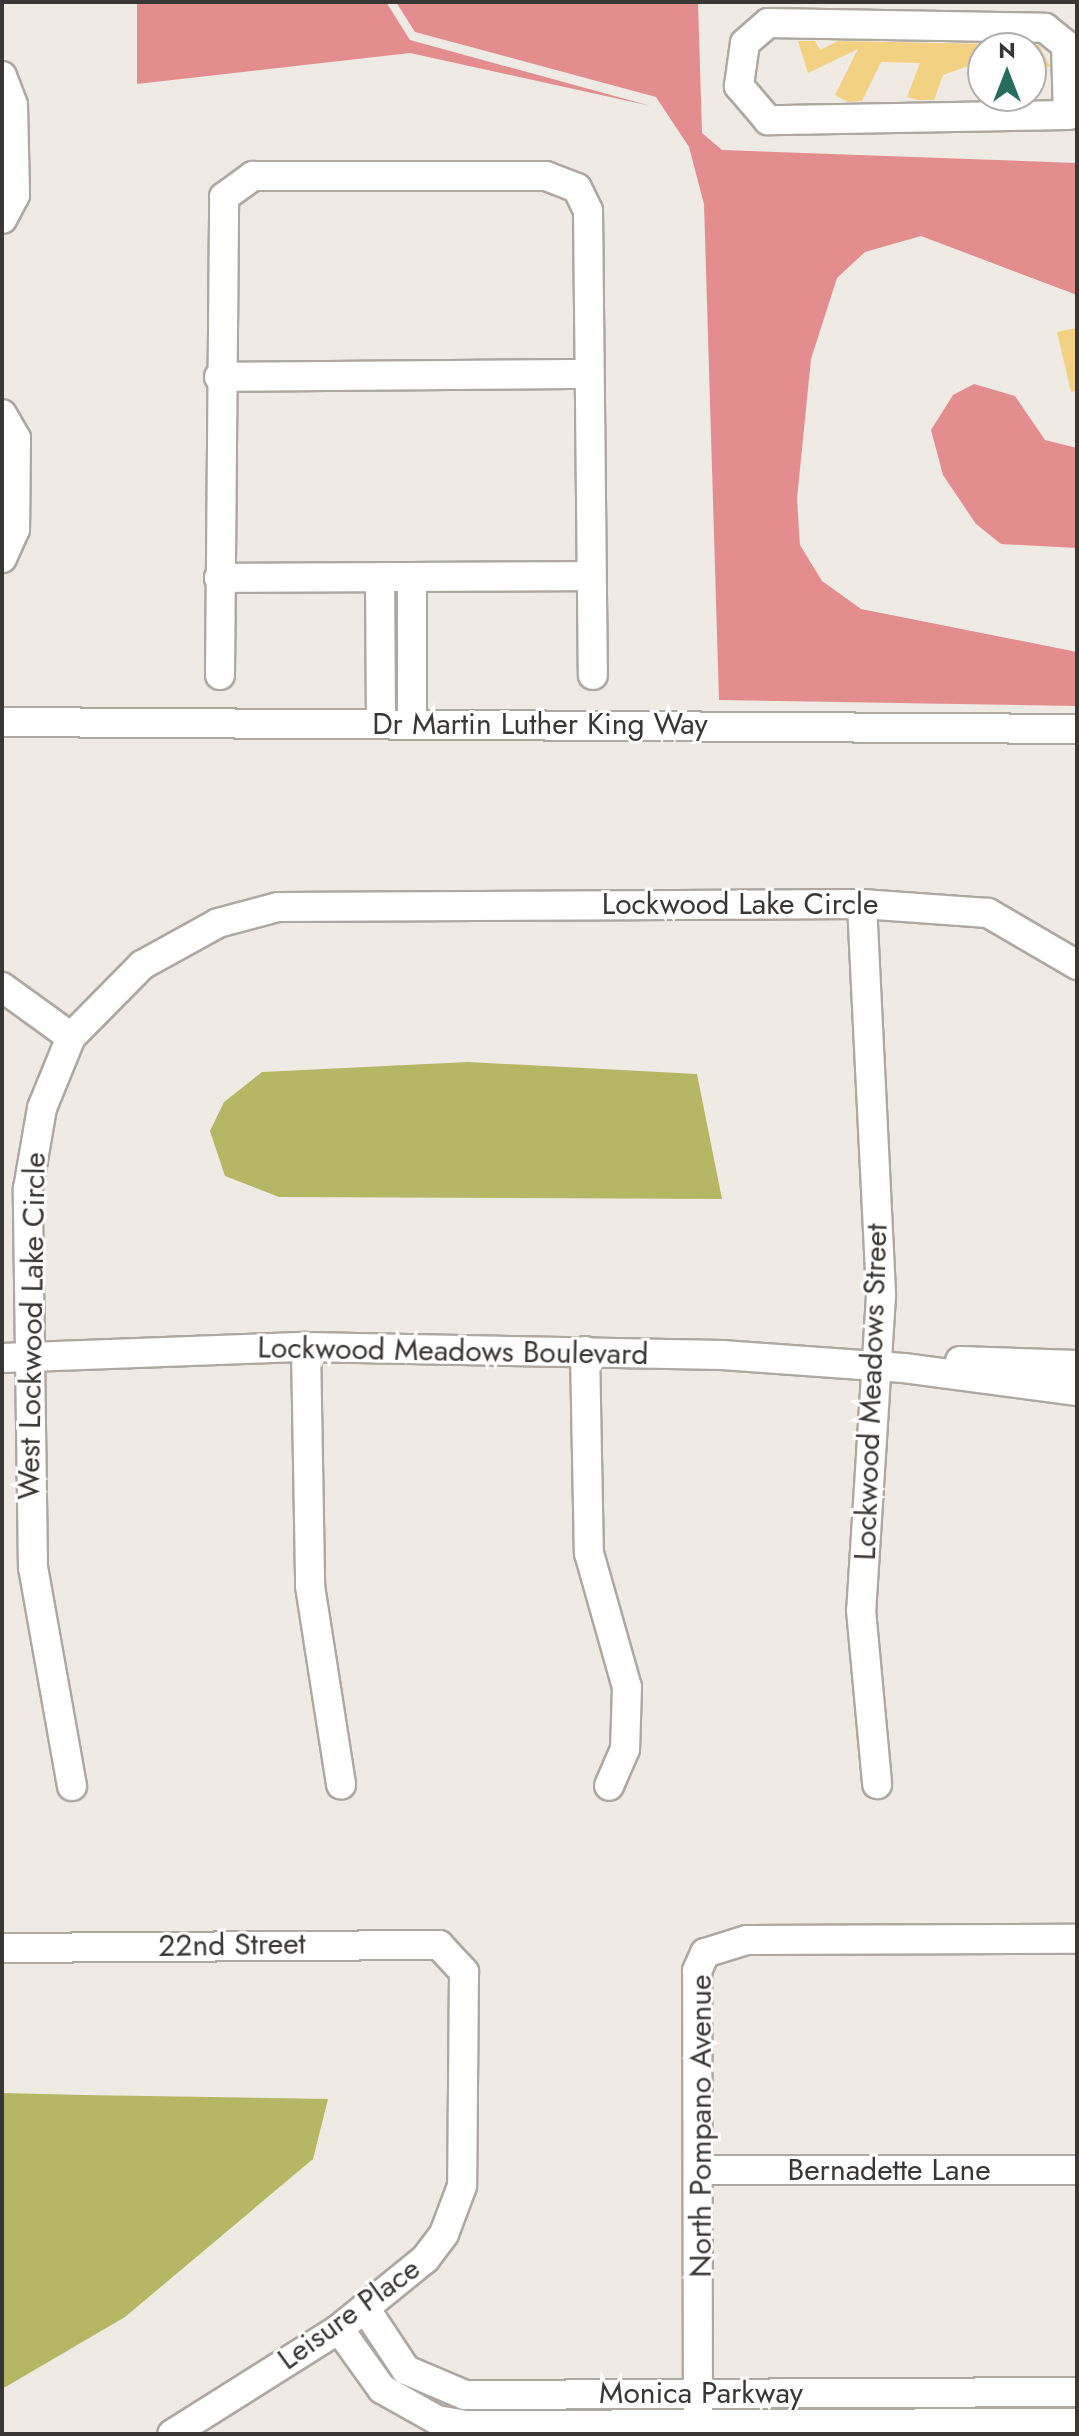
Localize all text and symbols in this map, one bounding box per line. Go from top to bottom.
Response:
north arrow [967,32,1047,112]
text: N [998,34,1016,66]
street label: Dr Martin Luther King Way [372,706,708,742]
street label: Lockwood Lake Circle [602,886,878,922]
street label: West Lockwood Lake Circle [11,1152,53,1500]
street label: Lockwood Meadows Street [847,1223,895,1561]
street label: Lockwood Meadows Boulevard [257,1330,649,1372]
street label: 22nd Street [158,1926,306,1964]
street label: North Pompano Avenue [683,1974,719,2278]
street label: Bernadette Lane [787,2152,991,2188]
street label: Leisure Place [271,2251,427,2377]
street label: Monica Parkway [599,2375,803,2411]

